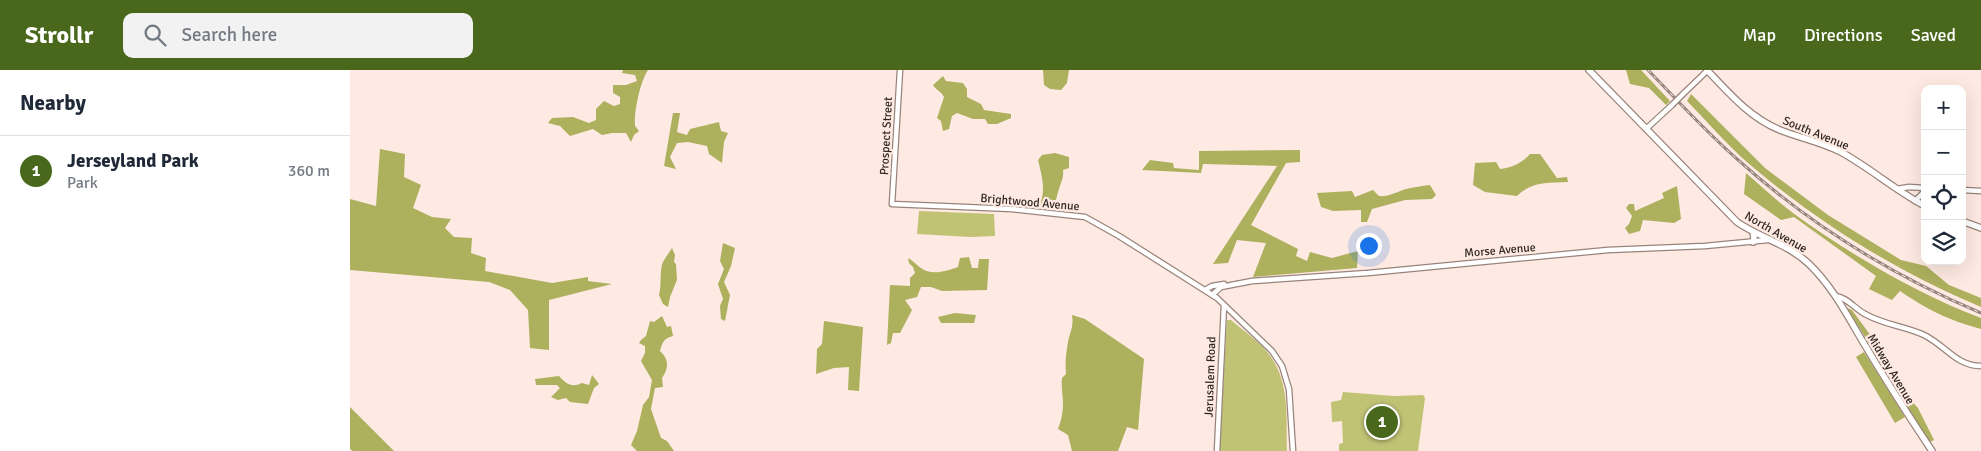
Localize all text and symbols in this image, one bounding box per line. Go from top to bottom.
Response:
search box [123,13,473,58]
text: Strollr [25,20,93,50]
icon: search [141,21,169,49]
text: Search here [181,23,277,47]
text: Map [1743,24,1776,46]
text: Directions [1804,24,1883,46]
text: Saved [1911,24,1956,46]
map controls [1921,85,1966,265]
button: + [1921,85,1966,130]
text: Nearby [20,90,86,116]
street label: Prospect Street [877,96,896,176]
street label: South Avenue [1780,113,1851,154]
button: − [1921,130,1966,175]
text: Jerseyland Park [67,149,199,173]
text: 1 [32,161,40,181]
text: 360 m [288,161,330,181]
text: Park [67,173,98,193]
button: locate [1921,175,1966,220]
street label: Brightwood Avenue [980,191,1080,214]
street label: North Avenue [1742,208,1810,256]
button: layers [1921,220,1966,265]
your location [1356,233,1382,259]
street label: Morse Avenue [1464,240,1536,261]
street label: Midway Avenue [1864,331,1917,407]
street label: Jerusalem Road [1202,336,1219,418]
pin: 1 [1366,403,1398,441]

